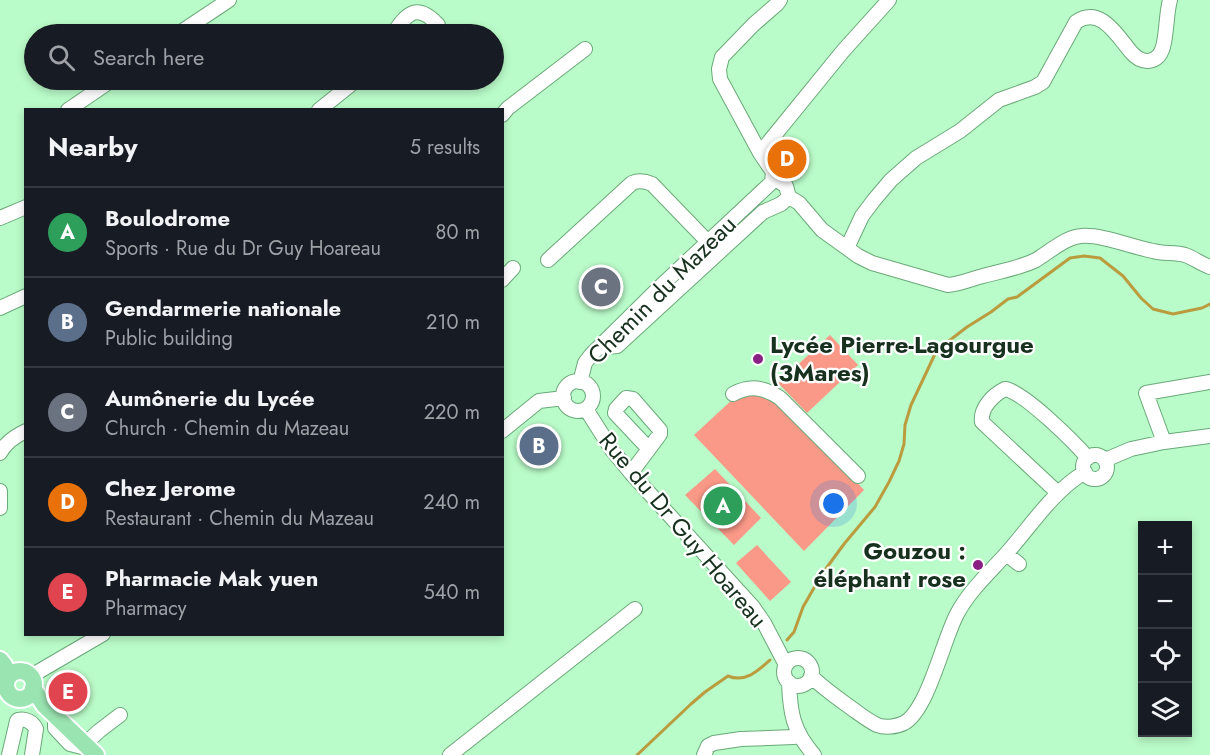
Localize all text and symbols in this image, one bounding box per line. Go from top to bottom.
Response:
search box [24,24,504,90]
icon: search [45,41,78,74]
text: Search here [93,41,204,73]
text: Nearby [48,128,137,166]
text: 5 results [410,133,480,162]
pin: D [768,136,806,182]
text: Boulodrome [105,202,230,234]
street label: Chemin du Mazeau [582,210,742,370]
text: A [60,218,75,247]
text: 80 m [435,218,480,247]
text: Sports · Rue du Dr Guy Hoareau [105,234,381,263]
pin: C [582,264,620,310]
text: Gendarmerie nationale [105,292,341,324]
text: B [61,308,74,337]
text: 210 m [426,308,480,337]
text: Public building [105,324,233,353]
place label: Lycée Pierre-Lagourgue (3Mares) [770,327,1034,390]
marker: Lycée Pierre-Lagourgue (3Mares) [751,352,765,366]
text: Aumônerie du Lycée [105,382,315,414]
text: C [60,398,75,427]
text: 220 m [424,398,480,427]
text: Church · Chemin du Mazeau [105,414,349,443]
pin: B [520,424,558,468]
street label: Rue du Dr Guy Hoareau [591,424,776,635]
text: Chez Jerome [105,472,236,504]
pin: A [704,484,742,528]
text: D [60,488,75,517]
text: 240 m [423,488,480,517]
your location [819,489,848,518]
text: Restaurant · Chemin du Mazeau [105,504,374,533]
map controls [1138,521,1192,737]
button: + [1138,521,1192,575]
place label: Gouzou : éléphant rose [814,533,966,596]
marker: Gouzou : éléphant rose [971,558,985,572]
text: Pharmacie Mak yuen [105,562,318,594]
button: − [1138,575,1192,629]
text: E [61,578,74,607]
text: 540 m [423,578,480,607]
text: Pharmacy [105,594,187,623]
button: locate [1138,629,1192,683]
pin: E [48,670,88,714]
button: layers [1138,683,1192,737]

